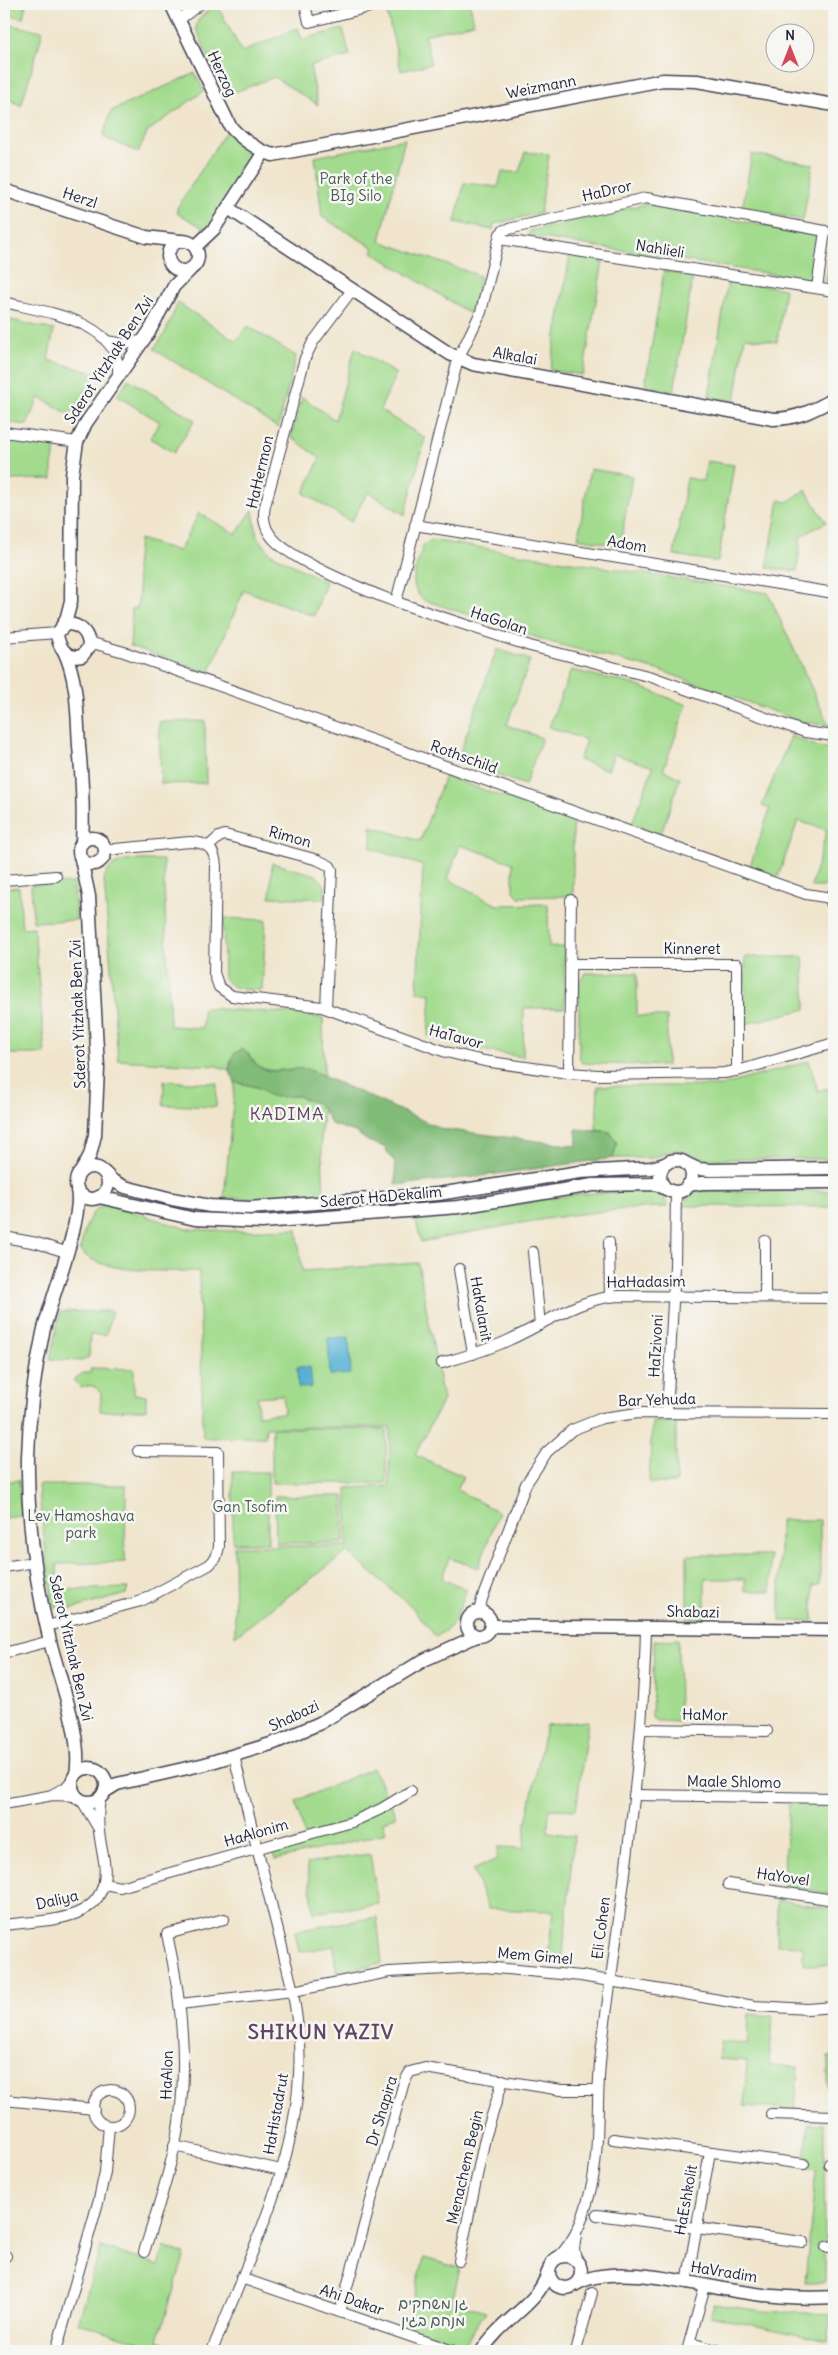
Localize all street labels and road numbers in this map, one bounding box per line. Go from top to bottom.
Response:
street label: Herzog [204,48,241,100]
street label: Weizmann [504,70,578,103]
street label: HaDror [580,176,634,205]
street label: Herzl [60,183,100,212]
street label: Nahlieli [634,235,686,262]
street label: Sderot Yitzhak Ben Zvi [60,292,157,427]
street label: Alkalai [492,342,539,369]
street label: HaHermon [242,433,277,510]
street label: Adom [606,531,648,556]
street label: HaGolan [468,602,530,639]
street label: Rothschild [428,736,501,778]
street label: Rimon [267,822,314,851]
street label: Sderot Yitzhak Ben Zvi [65,939,90,1089]
street label: Kinneret [664,939,720,958]
street label: HaTavor [427,1020,485,1053]
street label: Sderot HaDekalim [319,1182,443,1211]
street label: HaHadasim [606,1271,686,1292]
street label: HaKalanit [466,1275,497,1343]
street label: HaTzivoni [644,1314,667,1378]
street label: Bar Yehuda [618,1389,697,1410]
street label: Sderot Yitzhak Ben Zvi [45,1573,98,1723]
street label: Shabazi [666,1602,720,1621]
street label: Shabazi [266,1696,322,1735]
street label: HaMor [682,1705,728,1724]
street label: Maale Shlomo [687,1771,781,1792]
street label: HaAlonim [222,1814,290,1851]
street label: HaYovel [756,1863,811,1890]
street label: Daliya [34,1885,80,1914]
street label: Eli Cohen [587,1895,614,1960]
street label: Mem Gimel [497,1943,574,1968]
street label: HaAlon [156,2050,177,2100]
street label: HaHistadrut [259,2072,292,2156]
street label: Dr Shapira [362,2073,401,2148]
street label: Menachem Begin [442,2108,487,2226]
street label: HaEshkolit [670,2163,701,2237]
street label: HaVradim [689,2257,759,2286]
street label: Ahi Dakar [318,2280,387,2319]

